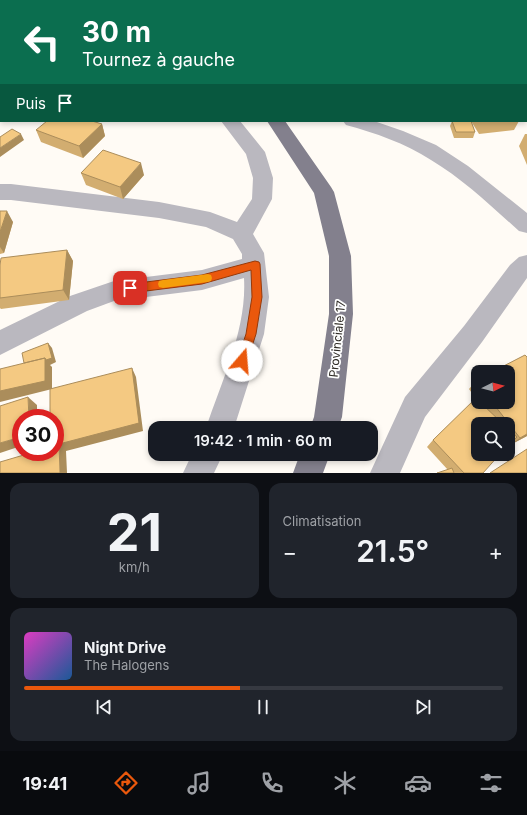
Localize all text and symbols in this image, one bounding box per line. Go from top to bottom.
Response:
text: 30 m [82,15,151,49]
icon: left [16,16,68,68]
text: Tournez à gauche [82,49,235,70]
icon: arrive [54,92,76,114]
text: Puis [16,94,46,113]
pin [113,271,147,305]
icon: arrive [119,277,141,299]
street label: Provinciale 17 [326,300,349,378]
position arrow [221,340,263,382]
north arrow [471,365,515,409]
map controls [471,365,515,461]
speed limit sign: 30 [12,409,64,461]
button: search [471,417,515,461]
text: 19:42 · 1 min · 60 m [194,431,332,450]
text: 21 [107,501,162,564]
text: Climatisation [283,513,361,529]
text: 21.5° [356,533,429,569]
text: − [283,539,297,565]
text: + [488,539,503,565]
text: km/h [119,559,150,575]
text: Night Drive [84,638,166,657]
text: The Halogens [84,657,169,673]
icon: previous [93,696,115,718]
icon: pause [252,696,274,718]
icon: next [412,696,434,718]
icon: directions [112,769,140,797]
icon: music [185,769,213,797]
icon: phone [258,769,286,797]
icon: climate [331,769,359,797]
icon: car [404,769,432,797]
icon: filters [477,769,505,797]
text: 19:41 [22,773,67,794]

